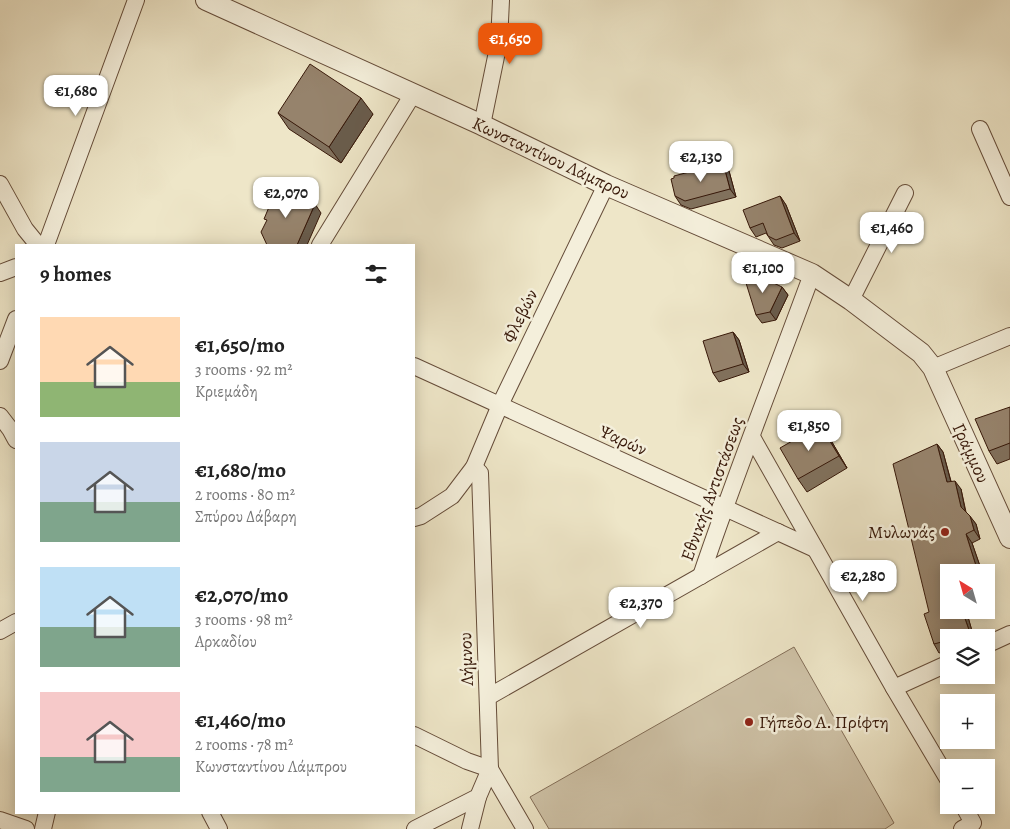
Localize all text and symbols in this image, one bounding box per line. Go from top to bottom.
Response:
pin: €1,650 [469,22,551,65]
text: €1,650 [489,28,531,50]
pin: €1,680 [35,74,117,117]
text: €1,680 [55,80,97,102]
street label: Κωνσταντίνου Λάμπρου [468,111,634,205]
pin: €2,130 [660,140,742,183]
text: €2,130 [680,146,722,168]
pin: €2,070 [245,176,327,219]
text: €2,070 [264,182,308,204]
pin: €1,460 [851,212,933,254]
text: €1,460 [871,217,913,239]
pin: €1,100 [722,252,804,294]
text: €1,100 [742,257,784,279]
text: 9 homes [40,260,111,288]
icon: filters [362,260,390,288]
street label: Φλεβών [497,285,543,347]
text: €1,650/mo [195,331,285,359]
icon: home [80,337,140,397]
text: 3 rooms · 92 m² [195,359,293,381]
text: Κριεμάδη [195,381,258,403]
pin: €1,850 [768,410,850,452]
street label: Εθνικής Αντιστάσεως [675,414,749,564]
text: €1,850 [788,415,830,437]
street label: Ψαρών [595,419,651,461]
street label: Γράμμου [947,419,995,487]
text: €1,680/mo [195,456,286,484]
icon: home [80,462,140,522]
text: 2 rooms · 80 m² [195,484,295,506]
text: Σπύρου Δάβαρη [195,506,297,528]
place label: Μυλωνάς [868,520,935,544]
marker: Μυλωνάς [939,526,951,538]
pin: €2,280 [822,560,904,602]
north arrow [940,564,995,619]
map controls [940,564,995,814]
text: €2,280 [841,565,885,587]
text: €2,070/mo [195,581,288,609]
pin: €2,370 [600,586,682,629]
icon: home [80,587,140,647]
text: €2,370 [620,592,662,614]
text: 3 rooms · 98 m² [195,609,293,631]
button: layers [940,629,995,684]
text: Αρκαδίου [195,631,257,653]
street label: Λήμνου [453,632,479,687]
button: + [940,694,995,749]
text: €1,460/mo [195,706,286,734]
place label: Γήπεδο Α. Πρίφτη [759,710,889,734]
icon: home [80,712,140,772]
marker: Γήπεδο Α. Πρίφτη [743,716,755,728]
text: 2 rooms · 78 m² [195,734,293,756]
text: Κωνσταντίνου Λάμπρου [195,756,347,778]
button: − [940,759,995,814]

